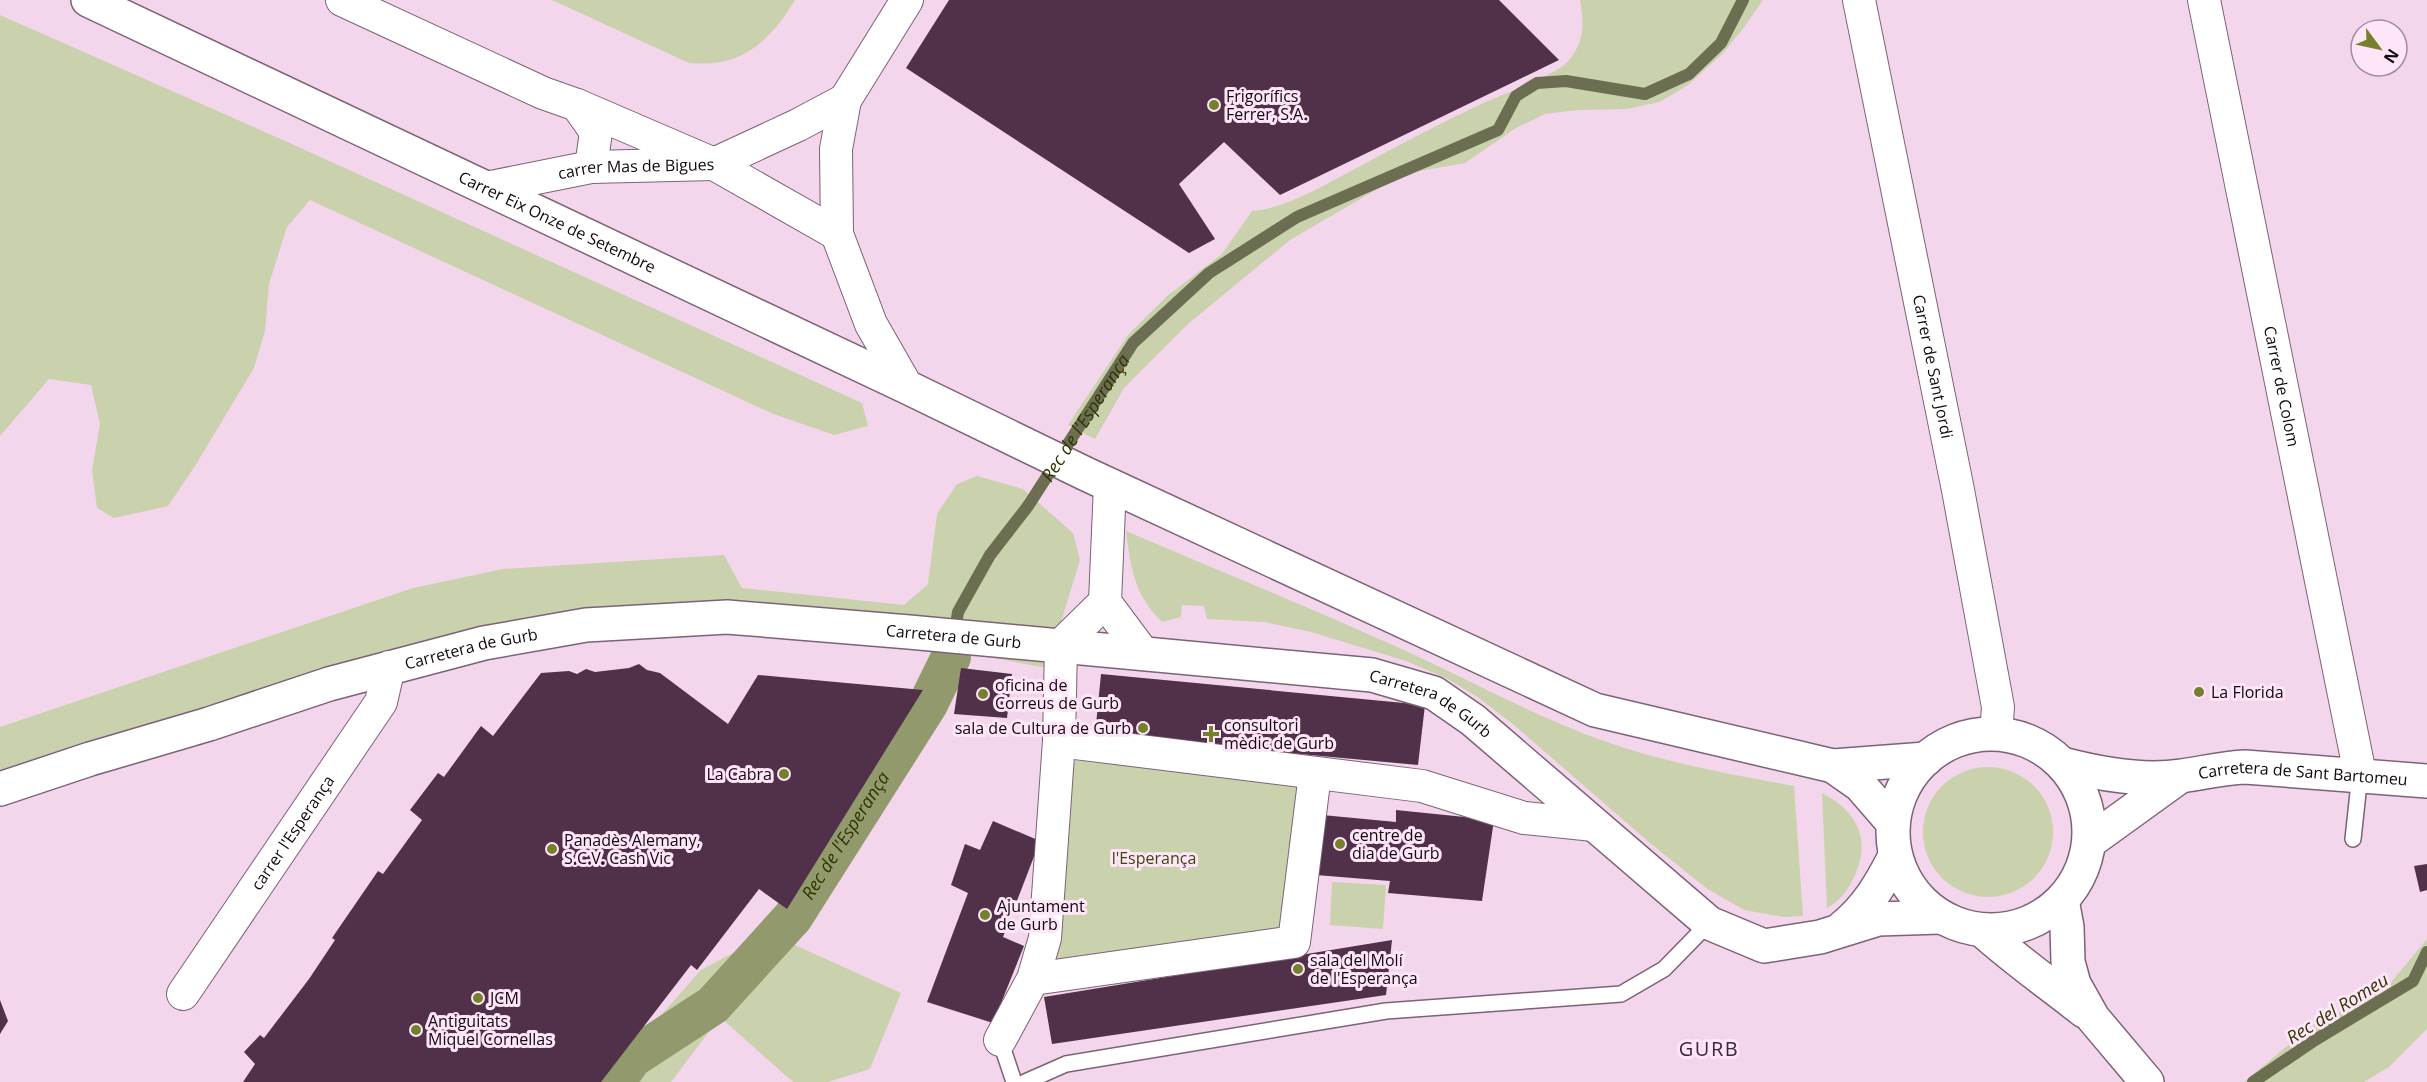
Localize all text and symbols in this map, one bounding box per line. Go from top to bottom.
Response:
north arrow [2349,18,2409,78]
text: N [2379,45,2404,68]
place label: Frigorífics Ferrer, S.A. [1226,85,1307,125]
marker: Frigorífics Ferrer, S.A. [1207,98,1221,112]
street label: carrer Mas de Bigues [556,153,715,184]
street label: Carrer Eix Onze de Setembre [455,166,659,278]
street label: Carrer de Sant Jordi [1908,293,1958,440]
street label: Carrer de Colom [2259,324,2305,449]
water label: Rec de l'Esperança [1035,349,1135,486]
street label: Carretera de Gurb [885,619,1022,653]
street label: Carretera de Gurb [402,623,539,675]
street label: Carretera de Gurb [1367,664,1497,743]
place label: oficina de Correus de Gurb [995,674,1119,714]
place label: La Florida [2211,681,2284,703]
marker: La Florida [2192,685,2206,699]
marker: oficina de Correus de Gurb [976,687,990,701]
place label: consultori mèdic de Gurb [1224,714,1334,754]
place label: sala de Cultura de Gurb [955,717,1131,739]
marker: sala de Cultura de Gurb [1136,721,1150,735]
marker: consultori mèdic de Gurb [1202,725,1220,743]
street label: Carretera de Sant Bartomeu [2196,756,2408,790]
place label: La Cabra [706,763,772,785]
marker: La Cabra [777,767,791,781]
water label: Rec de l'Esperança [795,767,894,904]
street label: carrer l'Esperança [246,771,339,894]
place label: centre de dia de Gurb [1352,824,1440,864]
place label: Panadès Alemany, S.C.V. Cash Vic [564,829,701,869]
marker: centre de dia de Gurb [1333,837,1347,851]
marker: Panadès Alemany, S.C.V. Cash Vic [545,842,559,856]
park label: l'Esperança [1112,847,1196,869]
place label: Ajuntament de Gurb [997,895,1085,935]
marker: Ajuntament de Gurb [978,908,992,922]
place label: sala del Molí de l'Esperança [1310,949,1418,989]
marker: sala del Molí de l'Esperança [1291,962,1305,976]
water label: Rec del Romeu [2281,967,2393,1049]
place label: JCM [488,987,519,1009]
marker: JCM [471,991,485,1005]
place label: Antiguitats Miquel Cornellas [428,1010,553,1050]
marker: Antiguitats Miquel Cornellas [409,1023,423,1037]
district label: GURB [1679,1035,1739,1062]

